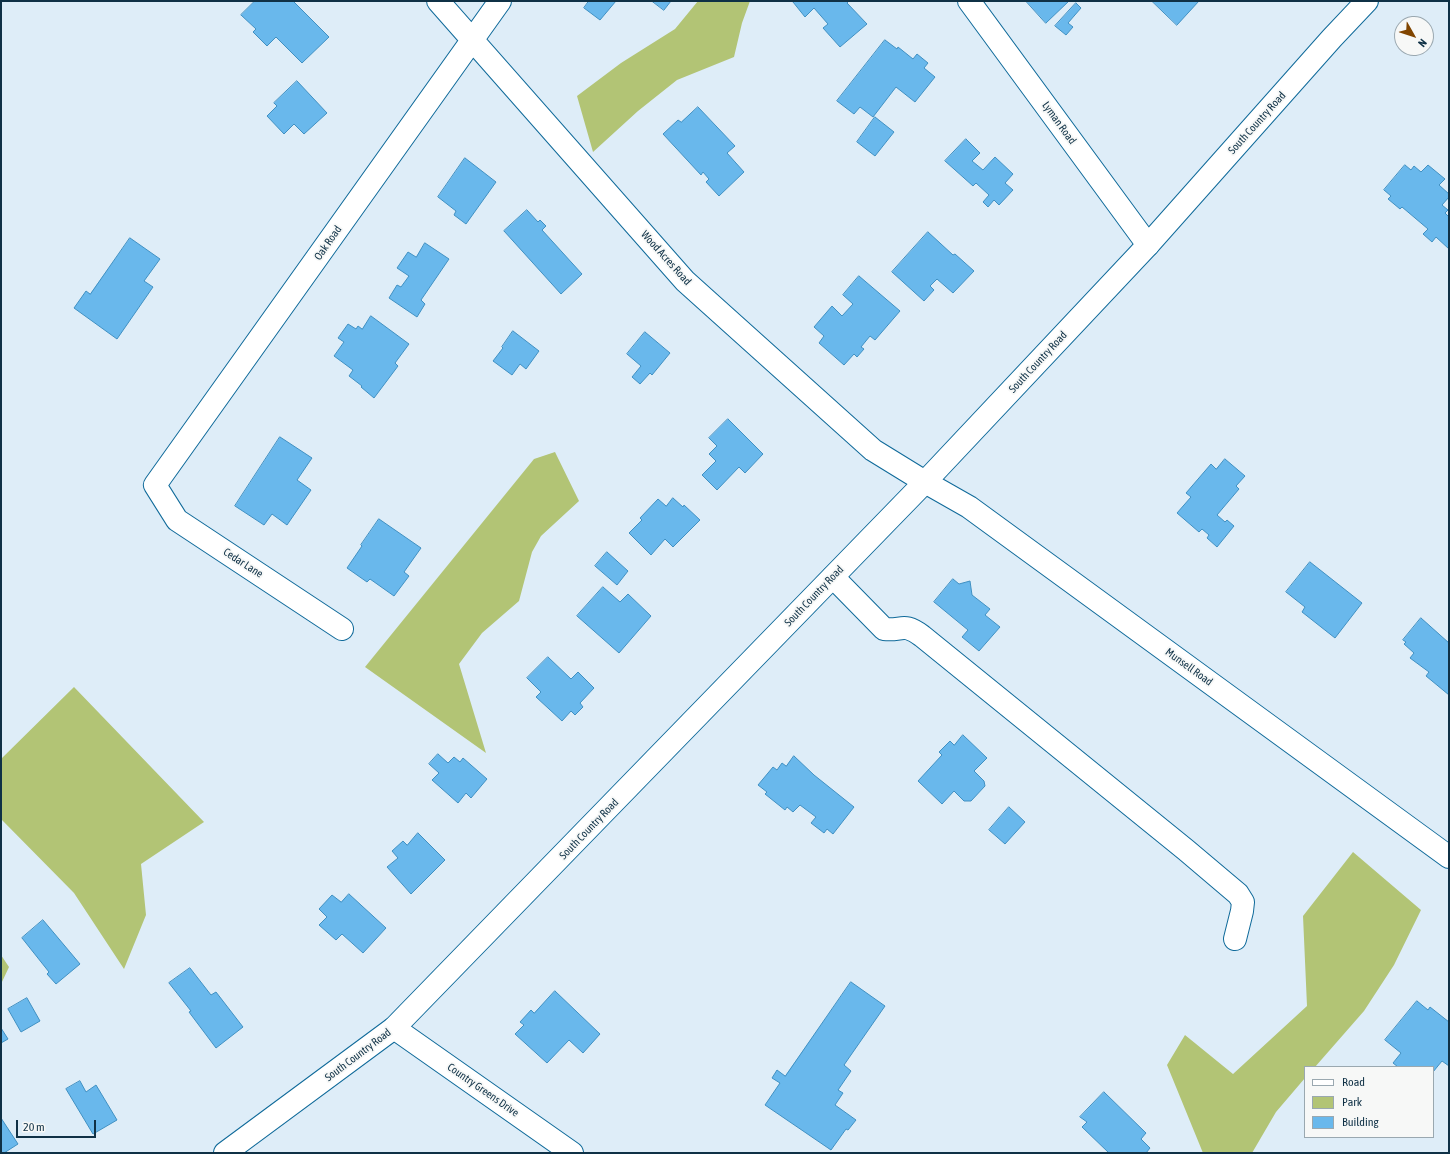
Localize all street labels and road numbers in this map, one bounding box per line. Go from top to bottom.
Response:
street label: South Country Road [1226,89,1288,157]
street label: Lyman Road [1039,99,1079,147]
street label: Oak Road [311,223,345,263]
street label: Wood Acres Road [638,228,694,288]
street label: South Country Road [1006,328,1070,396]
street label: Cedar Lane [221,545,265,581]
street label: South Country Road [782,563,846,629]
street label: Munsell Road [1163,645,1215,689]
street label: South Country Road [557,796,621,862]
street label: South Country Road [322,1026,394,1084]
street label: Country Greens Drive [445,1060,521,1120]

